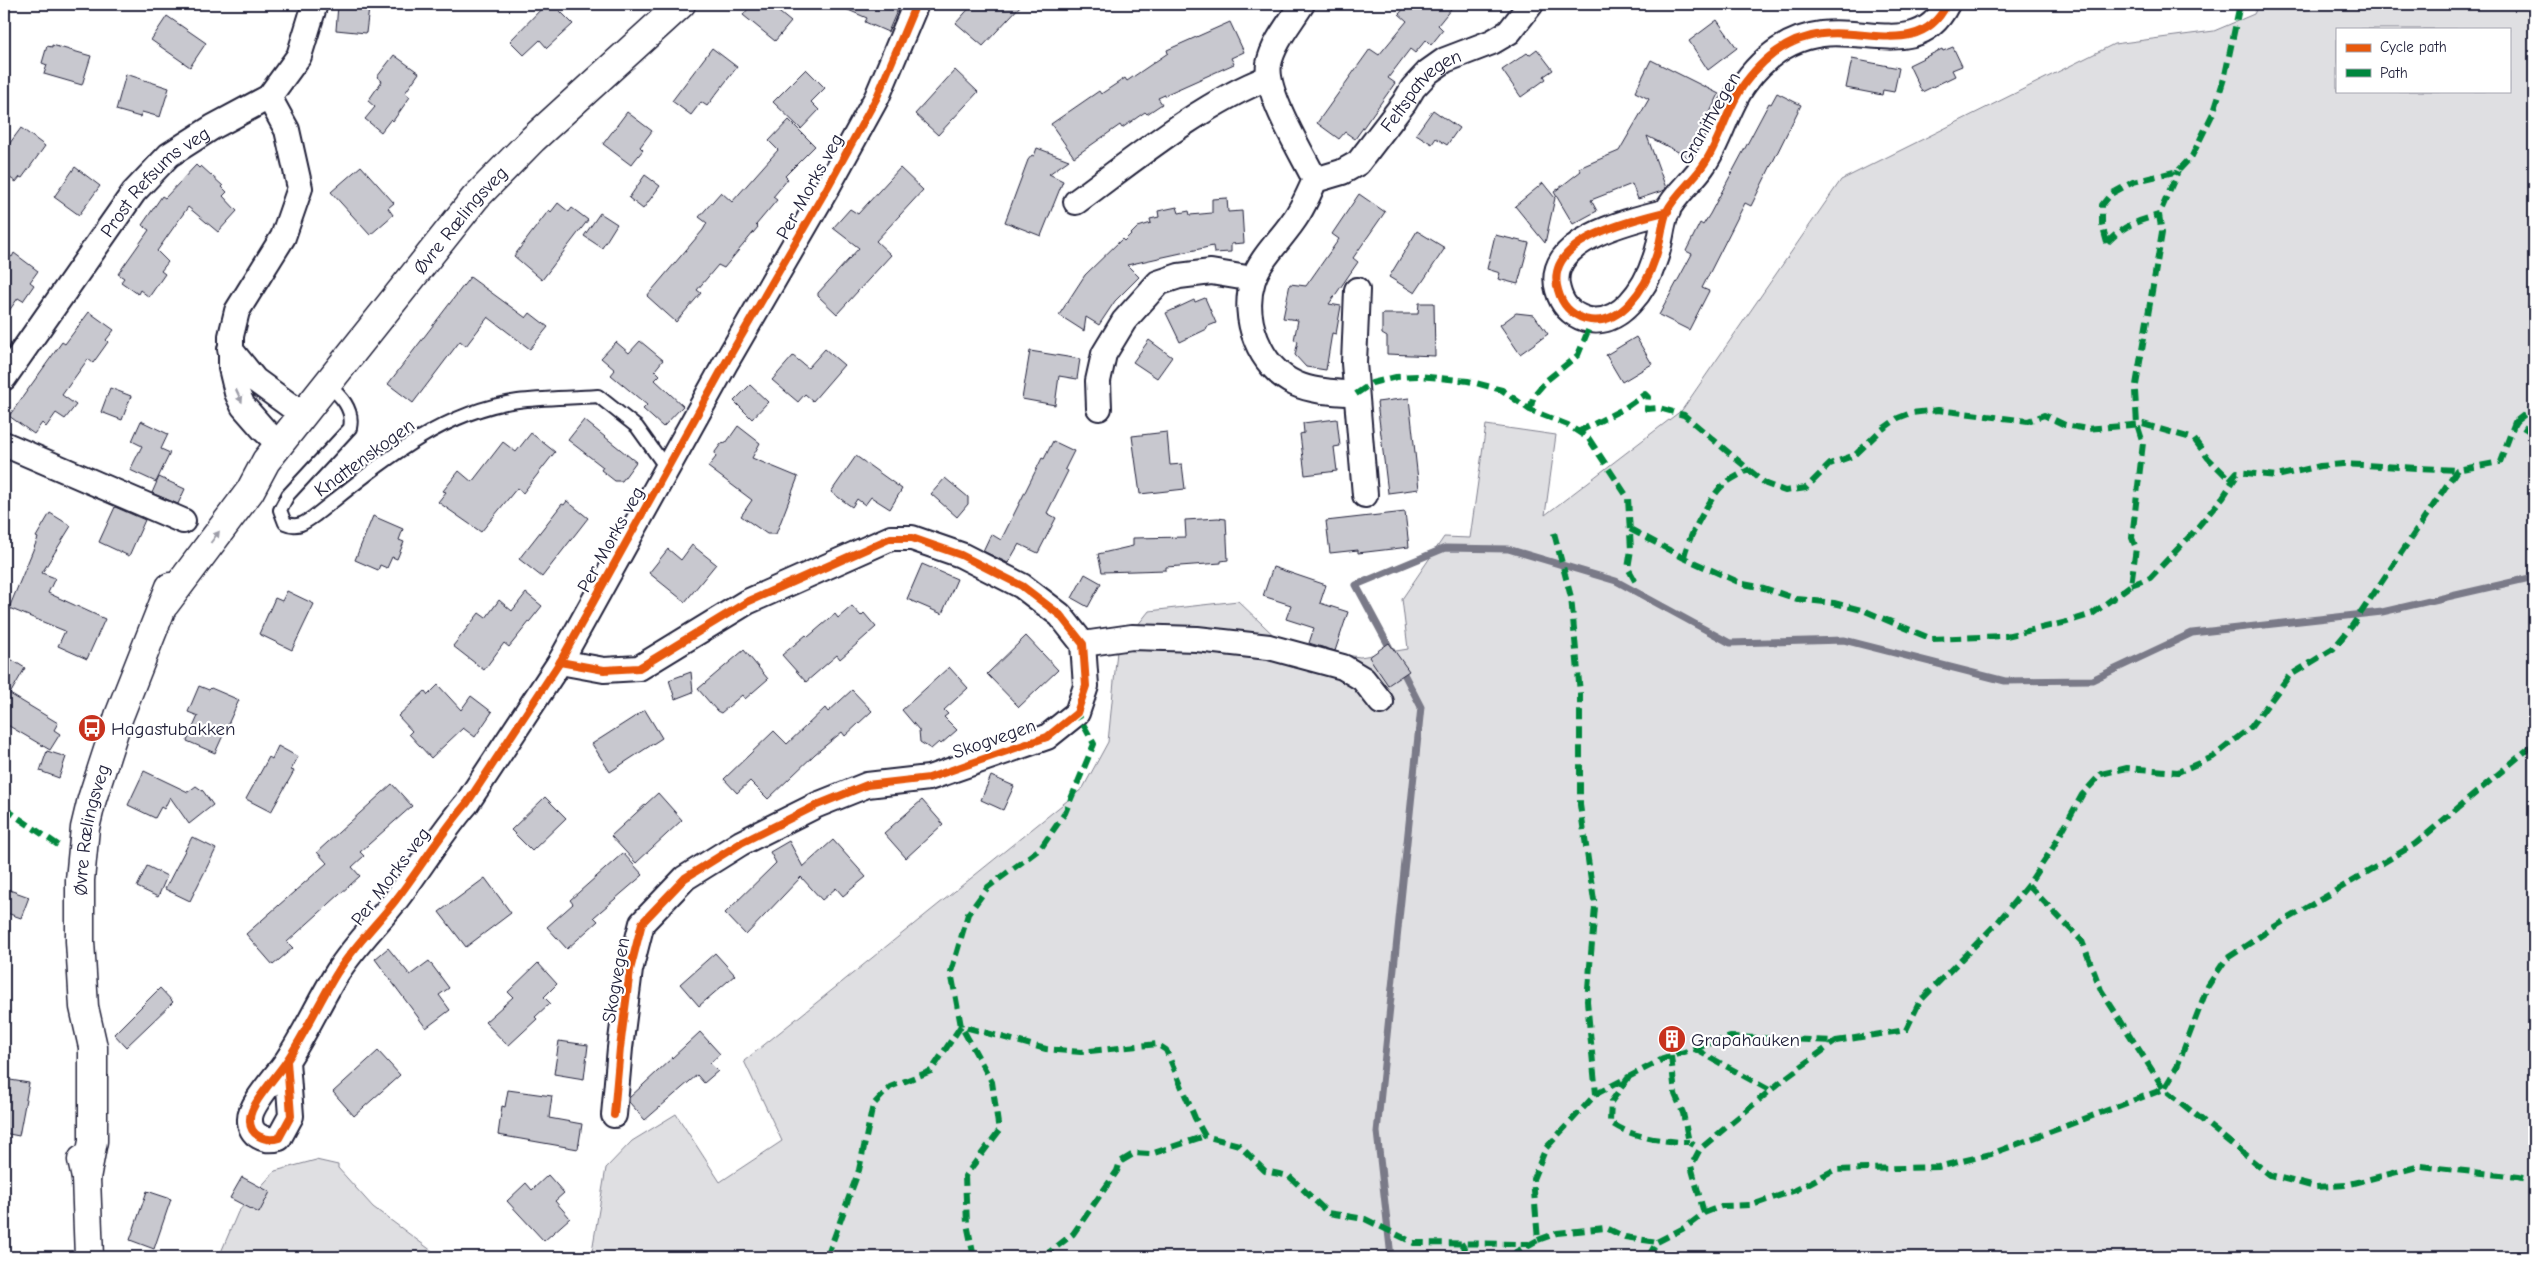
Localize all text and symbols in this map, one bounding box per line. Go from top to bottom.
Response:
legend [2336,28,2510,92]
text: Cycle path [2380,38,2447,56]
street label: Feltspatvegen [1376,45,1464,137]
text: Path [2380,64,2408,82]
street label: Granittvegen [1674,68,1745,169]
street label: Prost Refsums veg [96,122,214,242]
street label: Per Morks veg [772,130,848,243]
street label: Øvre Rælingsveg [409,162,512,279]
one-way arrow [235,389,243,403]
street label: Knattenskogen [310,414,419,501]
street label: Per Morks veg [573,483,649,596]
one-way arrow [210,530,220,544]
bus stop icon: Hagastubakken [77,713,107,743]
street label: Skogvegen [950,714,1039,763]
place label: Hagastubakken [111,718,235,740]
street label: Øvre Rælingsveg [70,762,115,896]
street label: Per Morks veg [347,823,435,930]
street label: Skogvegen [598,936,634,1025]
building icon: Grapahauken [1657,1024,1687,1054]
place label: Grapahauken [1691,1029,1800,1051]

